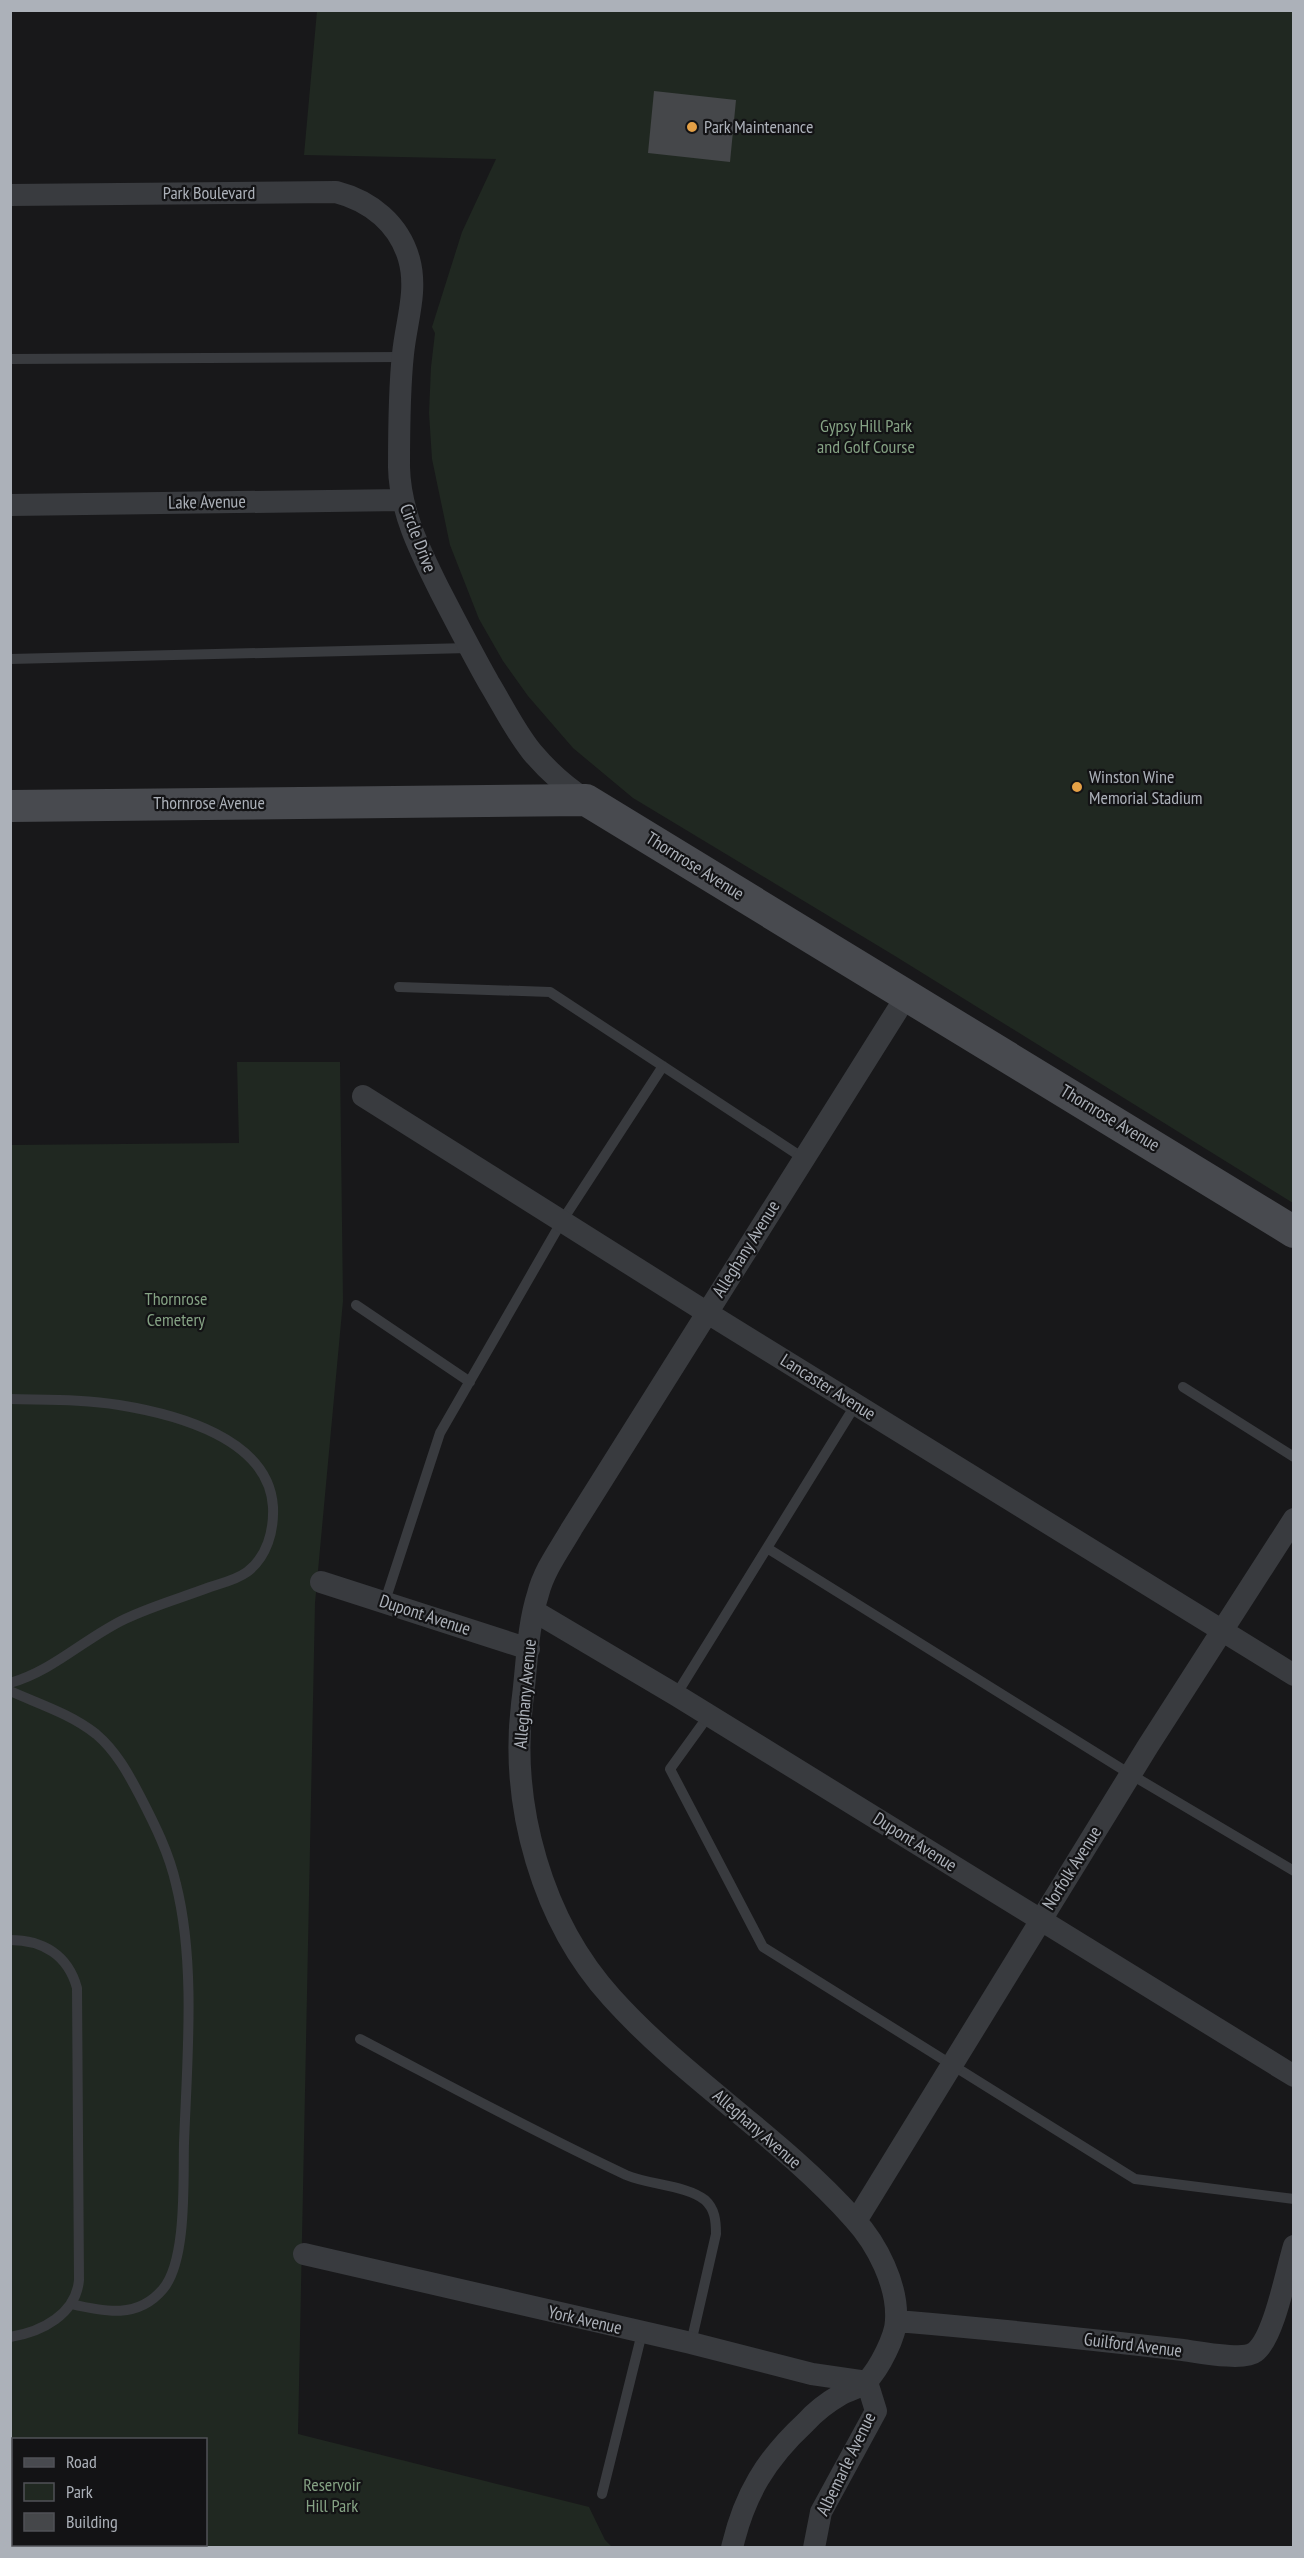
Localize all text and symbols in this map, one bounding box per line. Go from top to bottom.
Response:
place label: Park Maintenance [704,115,813,138]
marker: Park Maintenance [685,120,699,134]
street label: Park Boulevard [163,181,255,204]
park label: Gypsy Hill Park and Golf Course [817,414,915,458]
street label: Lake Avenue [168,489,246,514]
street label: Circle Drive [395,500,442,575]
place label: Winston Wine Memorial Stadium [1089,765,1203,809]
marker: Winston Wine Memorial Stadium [1070,780,1084,794]
street label: Thornrose Avenue [153,791,265,814]
street label: Thornrose Avenue [642,826,749,905]
street label: Thornrose Avenue [1056,1079,1164,1156]
street label: Alleghany Avenue [707,1196,784,1302]
park label: Thornrose Cemetery [145,1287,207,1331]
street label: Lancaster Avenue [776,1348,880,1425]
street label: Dupont Avenue [377,1589,474,1640]
street label: Alleghany Avenue [508,1638,541,1750]
street label: Dupont Avenue [869,1807,961,1876]
street label: Norfolk Avenue [1037,1822,1106,1914]
street label: Alleghany Avenue [708,2084,806,2173]
street label: York Avenue [546,2300,624,2339]
street label: Guilford Avenue [1083,2327,1183,2362]
street label: Albemarle Avenue [811,2408,881,2519]
legend [12,2438,207,2546]
text: Road [66,2450,97,2473]
park label: Reservoir Hill Park [303,2473,361,2517]
text: Park [66,2480,93,2503]
text: Building [66,2510,118,2533]

